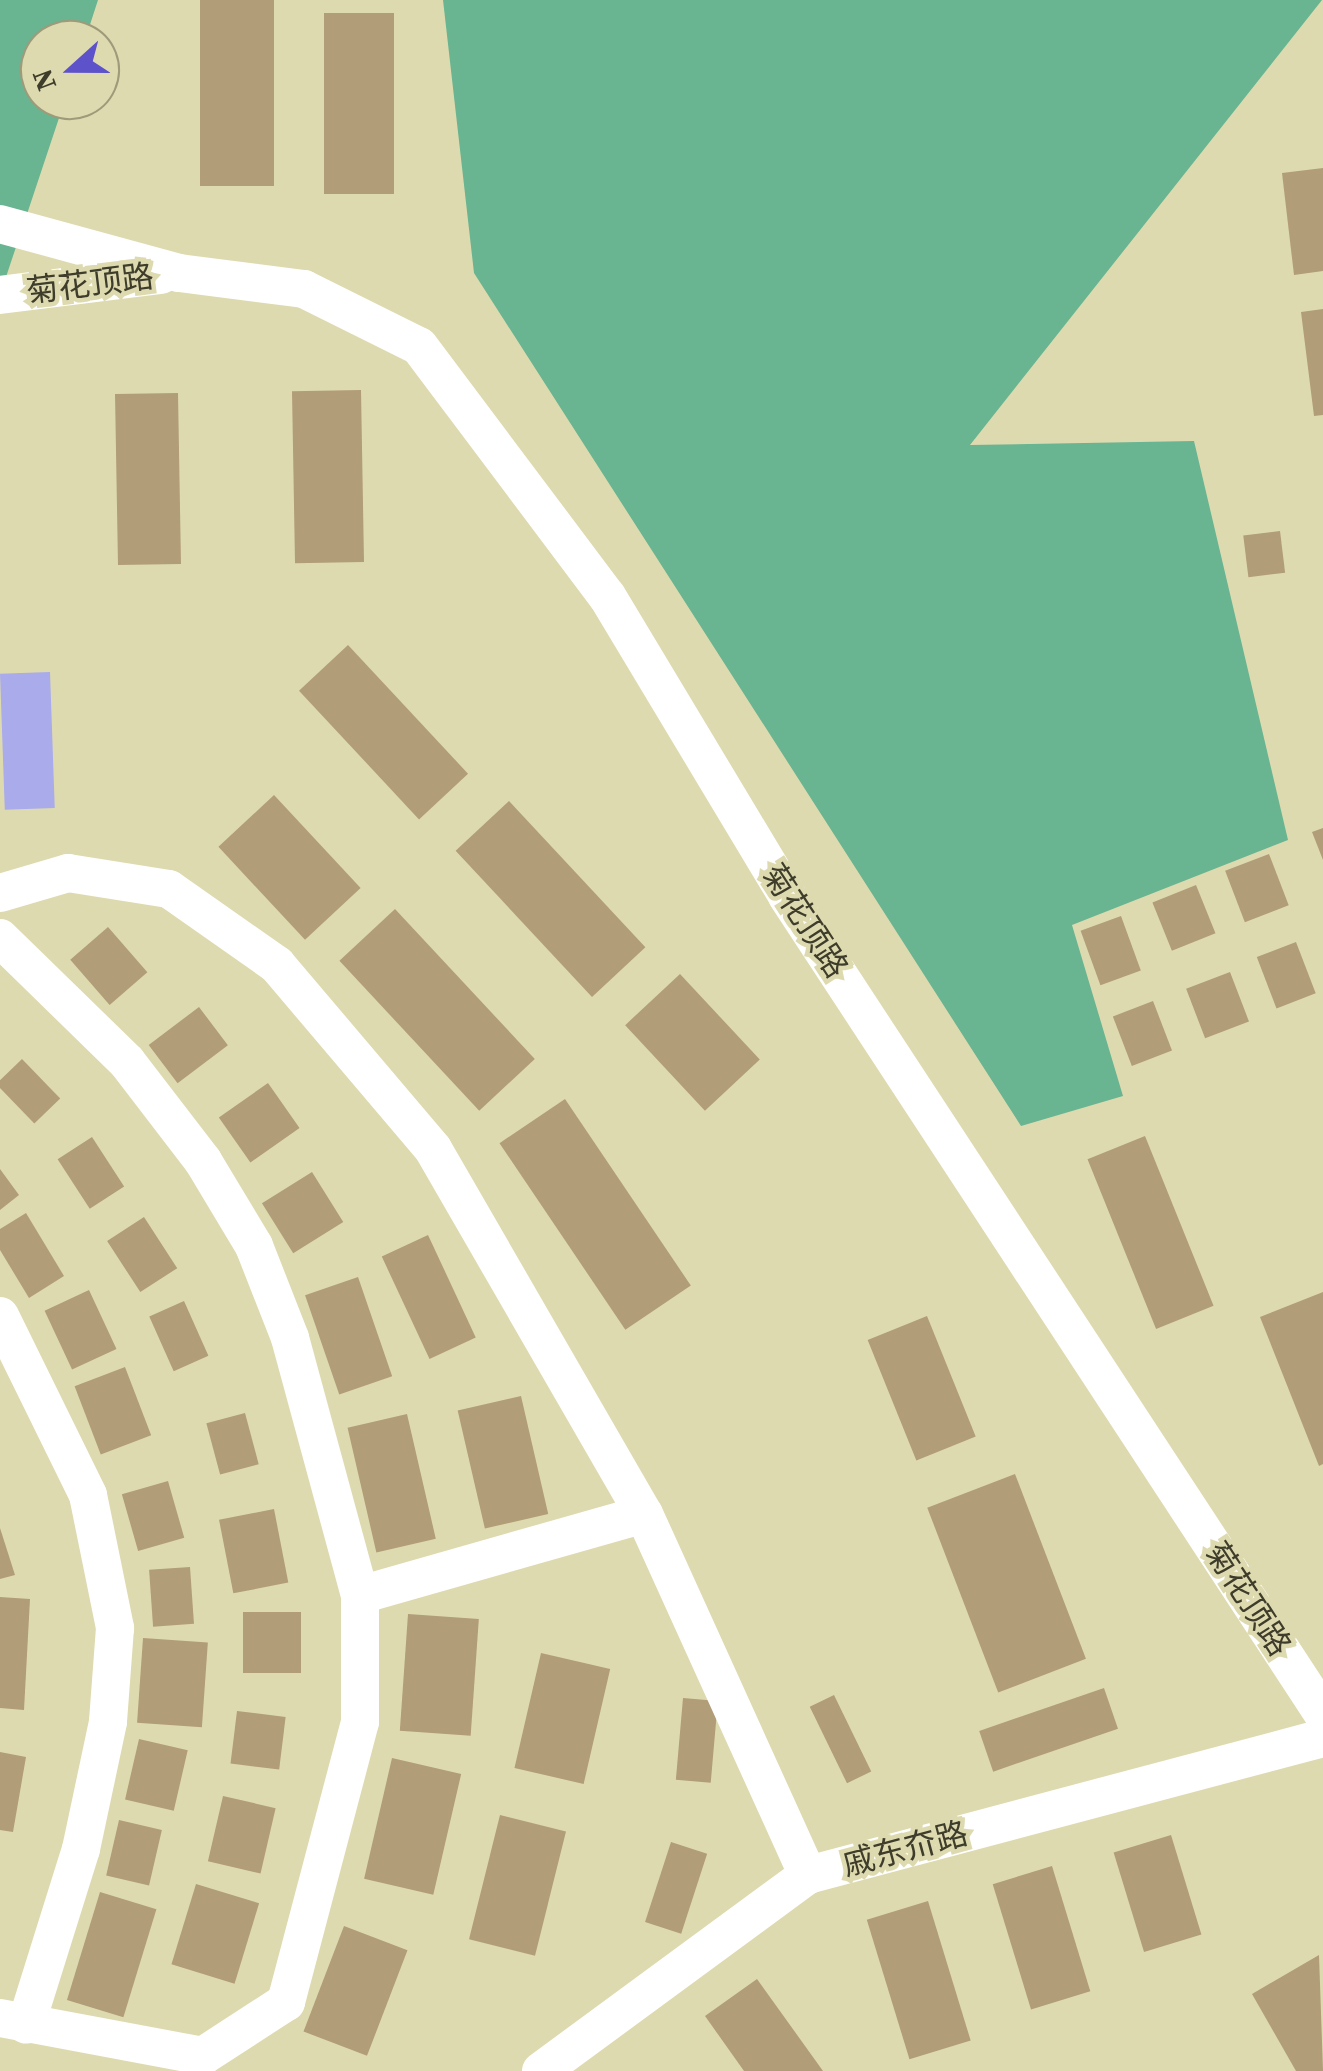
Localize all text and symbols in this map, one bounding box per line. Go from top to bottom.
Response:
north arrow [20,20,120,120]
text: N [22,64,65,96]
street label: 菊花顶路 [24,257,156,311]
street label: 菊花顶路 [754,857,856,985]
street label: 菊花顶路 [1197,1535,1299,1663]
street label: 戚东夼路 [838,1814,972,1884]

